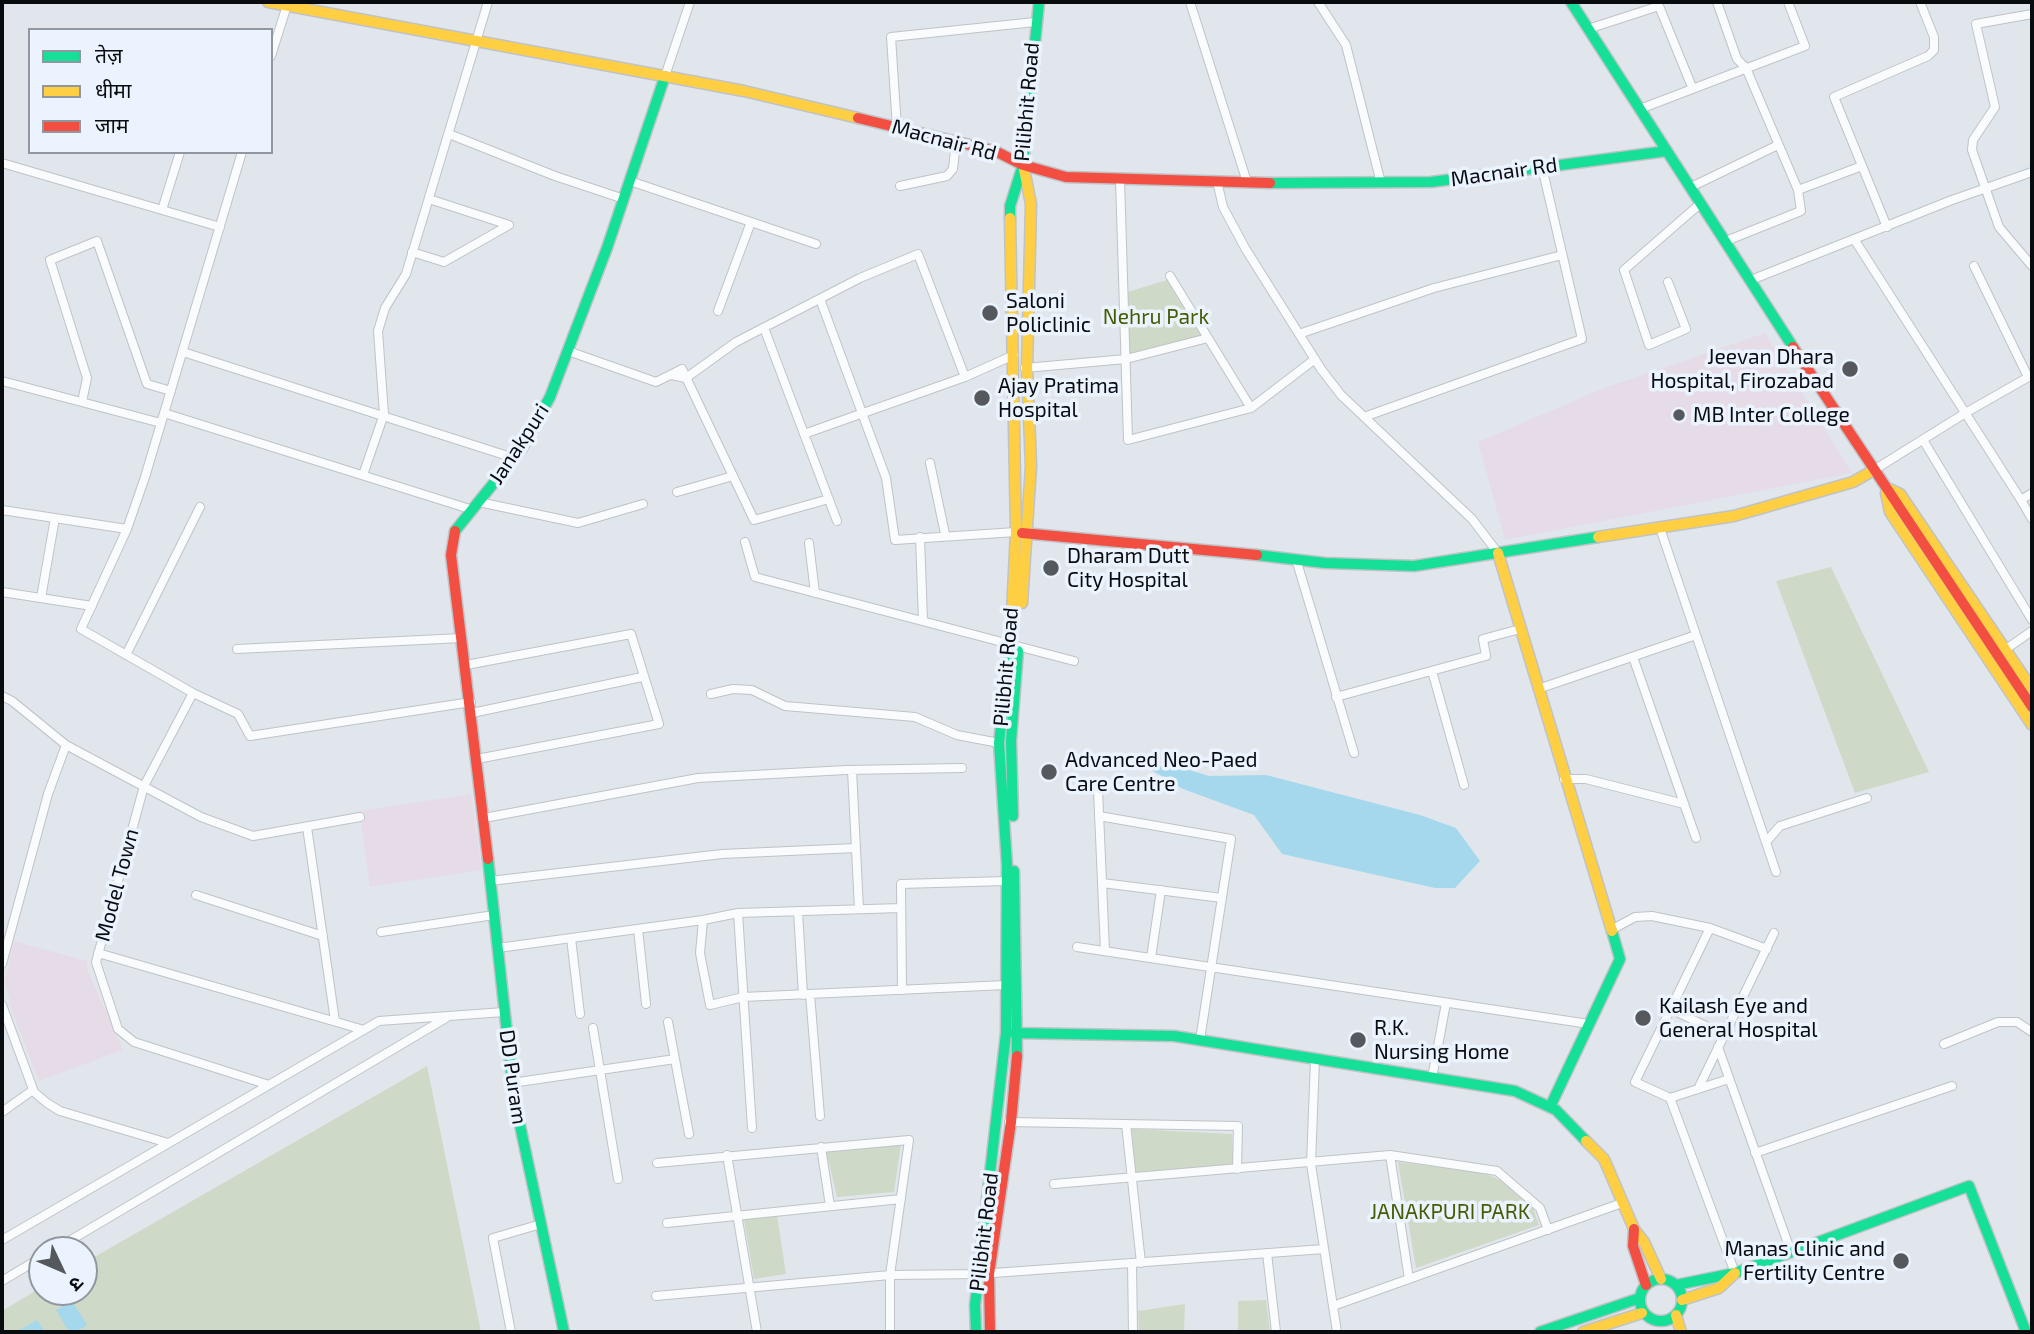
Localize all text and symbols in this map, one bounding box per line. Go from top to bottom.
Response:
legend [28,28,273,154]
street label: Pilibhit Road [1009,41,1045,163]
text: तेज़ [95,42,123,67]
text: धीमा [95,77,131,102]
text: जाम [95,112,129,137]
street label: Macnair Rd [889,114,999,166]
street label: Macnair Rd [1449,152,1559,192]
place label: Saloni Policlinic [1006,288,1091,338]
marker: Saloni Policlinic [980,303,1000,323]
park label: Nehru Park [1103,304,1209,330]
place label: Jeevan Dhara Hospital, Firozabad [1650,344,1834,394]
marker: Jeevan Dhara Hospital, Firozabad [1840,359,1860,379]
place label: Ajay Pratima Hospital [998,373,1119,423]
marker: Ajay Pratima Hospital [972,388,992,408]
street label: Janakpuri [484,399,554,489]
place label: MB Inter College [1693,402,1850,428]
marker: MB Inter College [1671,407,1687,423]
place label: Dharam Dutt City Hospital [1067,543,1190,593]
marker: Dharam Dutt City Hospital [1041,558,1061,578]
street label: Pilibhit Road [988,606,1024,728]
place label: Advanced Neo-Paed Care Centre [1065,747,1258,797]
marker: Advanced Neo-Paed Care Centre [1039,762,1059,782]
street label: Model Town [90,826,144,944]
place label: Kailash Eye and General Hospital [1659,993,1818,1043]
marker: Kailash Eye and General Hospital [1633,1008,1653,1028]
place label: R.K. Nursing Home [1374,1015,1509,1065]
street label: DD Puram [494,1028,532,1126]
marker: R.K. Nursing Home [1348,1030,1368,1050]
street label: Pilibhit Road [964,1171,1004,1293]
park label: JANAKPURI PARK [1370,1199,1530,1225]
north arrow [28,1236,98,1306]
place label: Manas Clinic and Fertility Centre [1724,1236,1885,1286]
marker: Manas Clinic and Fertility Centre [1891,1251,1911,1271]
text: उ [65,1273,89,1297]

